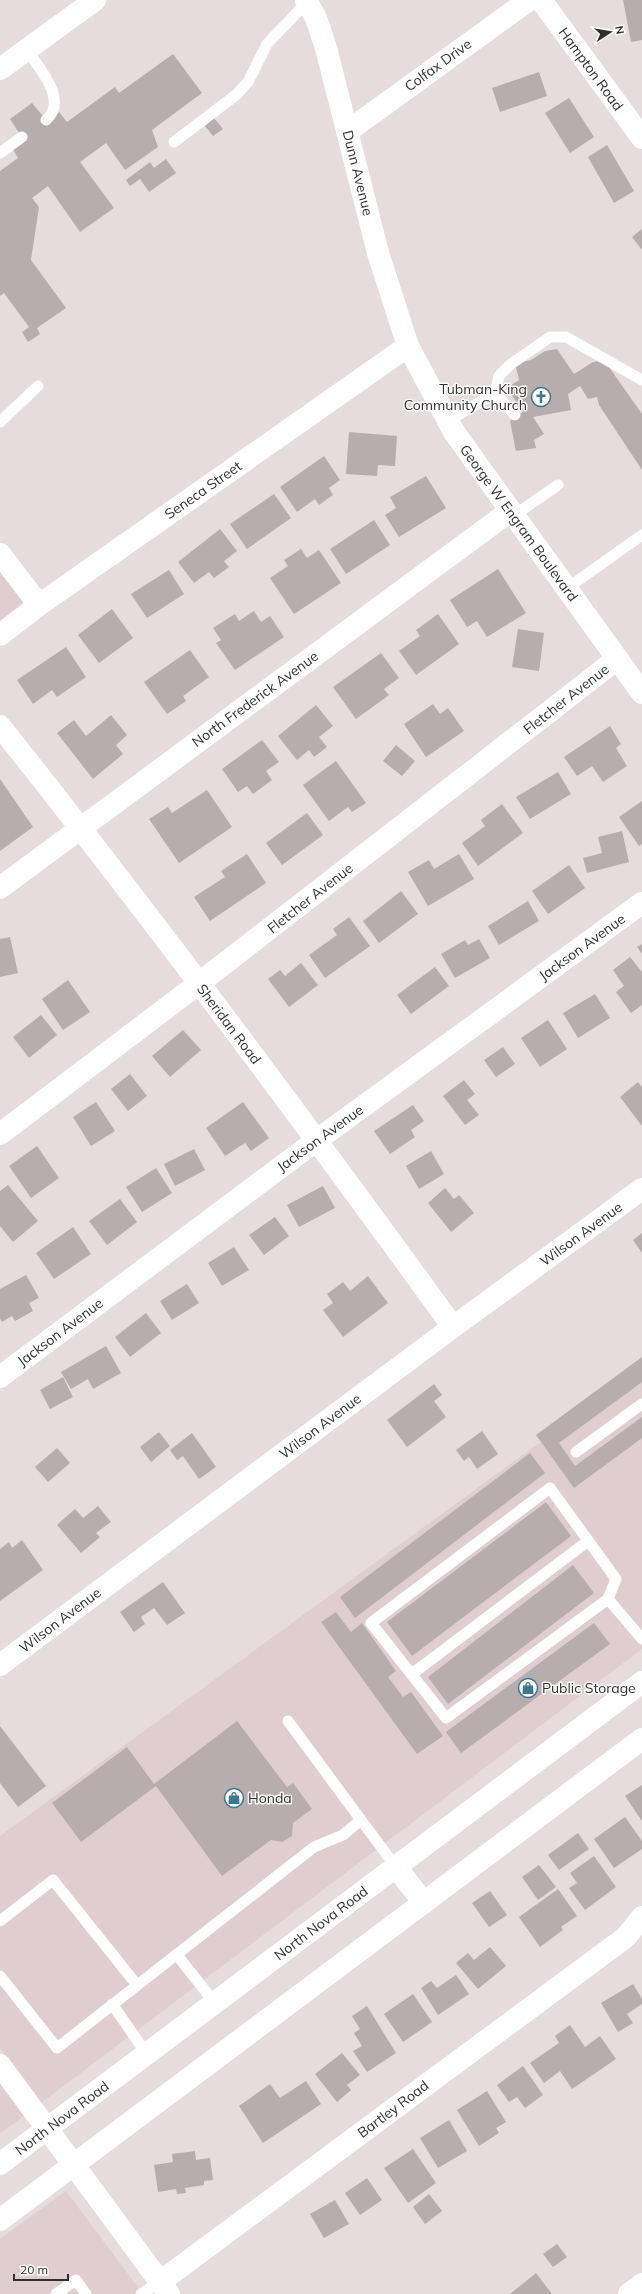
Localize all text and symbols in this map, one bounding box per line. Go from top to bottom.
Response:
north arrow [590,12,630,52]
street label: Hampton Road [555,24,627,114]
text: N [612,24,627,35]
street label: Colfax Drive [401,35,475,95]
street label: Dunn Avenue [339,128,377,218]
place label: Tubman-King Community Church [404,380,527,414]
church icon: Tubman-King Community Church [530,386,552,408]
street label: George W Engram Boulevard [456,441,582,605]
street label: Seneca Street [161,457,245,523]
street label: North Frederick Avenue [188,647,322,751]
street label: Fletcher Avenue [520,660,612,738]
street label: Fletcher Avenue [264,859,356,937]
street label: Jackson Avenue [535,910,629,984]
street label: Sheridan Road [193,980,265,1068]
street label: Jackson Avenue [273,1101,367,1175]
street label: Wilson Avenue [536,1198,626,1270]
street label: Jackson Avenue [14,1294,106,1370]
street label: Wilson Avenue [276,1389,364,1463]
street label: Wilson Avenue [16,1583,104,1657]
shop icon: Public Storage [517,1677,539,1699]
place label: Public Storage [542,1679,636,1697]
shop icon: Honda [223,1787,245,1809]
place label: Honda [248,1789,292,1807]
street label: North Nova Road [271,1882,371,1964]
street label: Bartley Road [354,2076,432,2142]
street label: North Nova Road [12,2077,112,2159]
scale bar [14,2256,68,2282]
text: 20 m [20,2262,48,2277]

